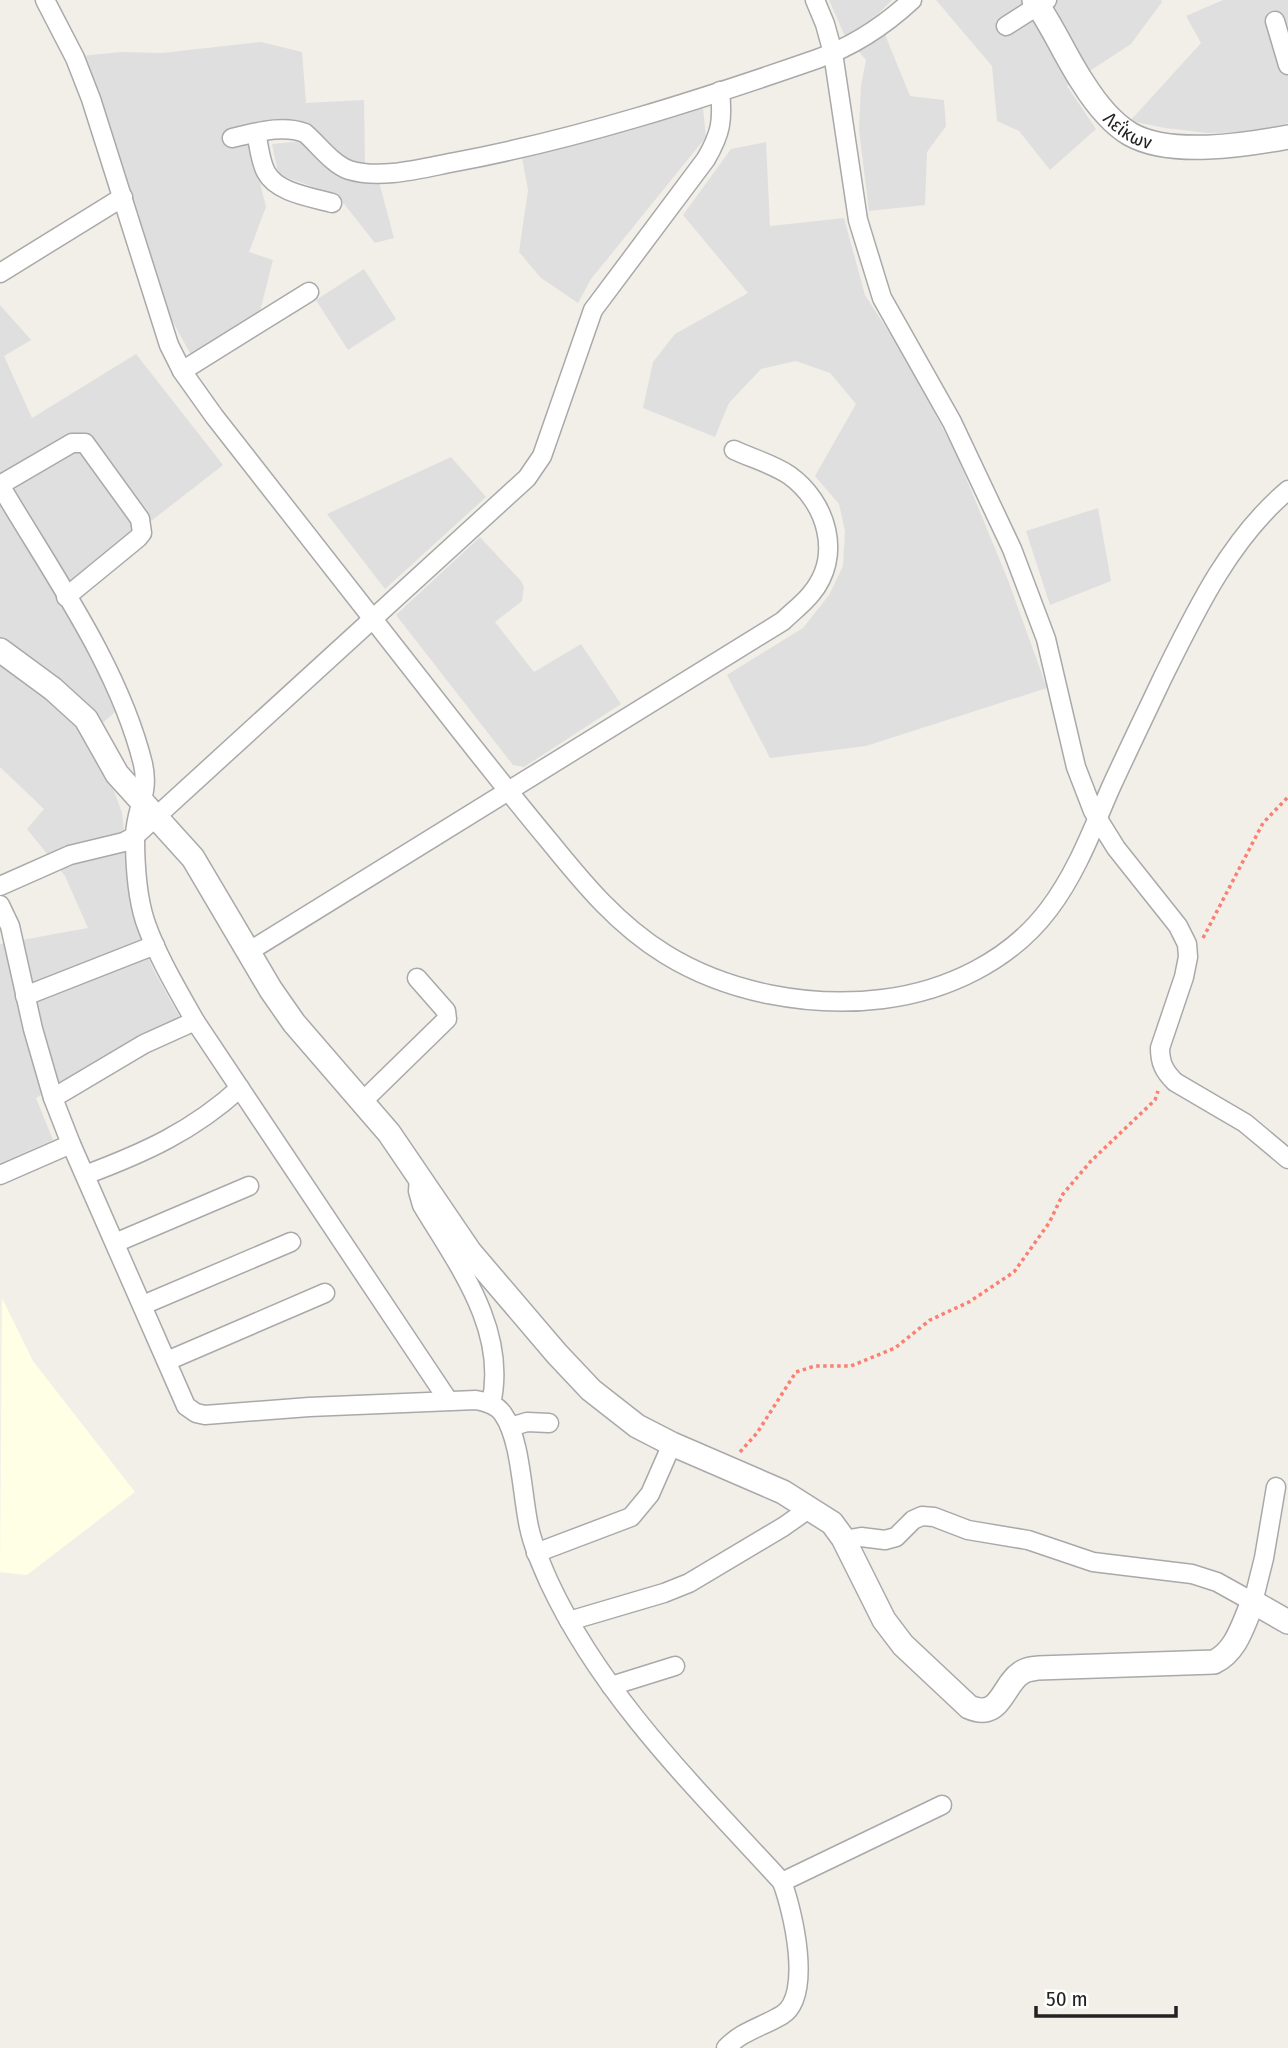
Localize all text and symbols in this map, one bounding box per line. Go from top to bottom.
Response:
street label: Λεΐκων [1099,107,1155,154]
scale bar [1036,1974,1176,2018]
text: 50 m [1046,1986,1088,2012]

